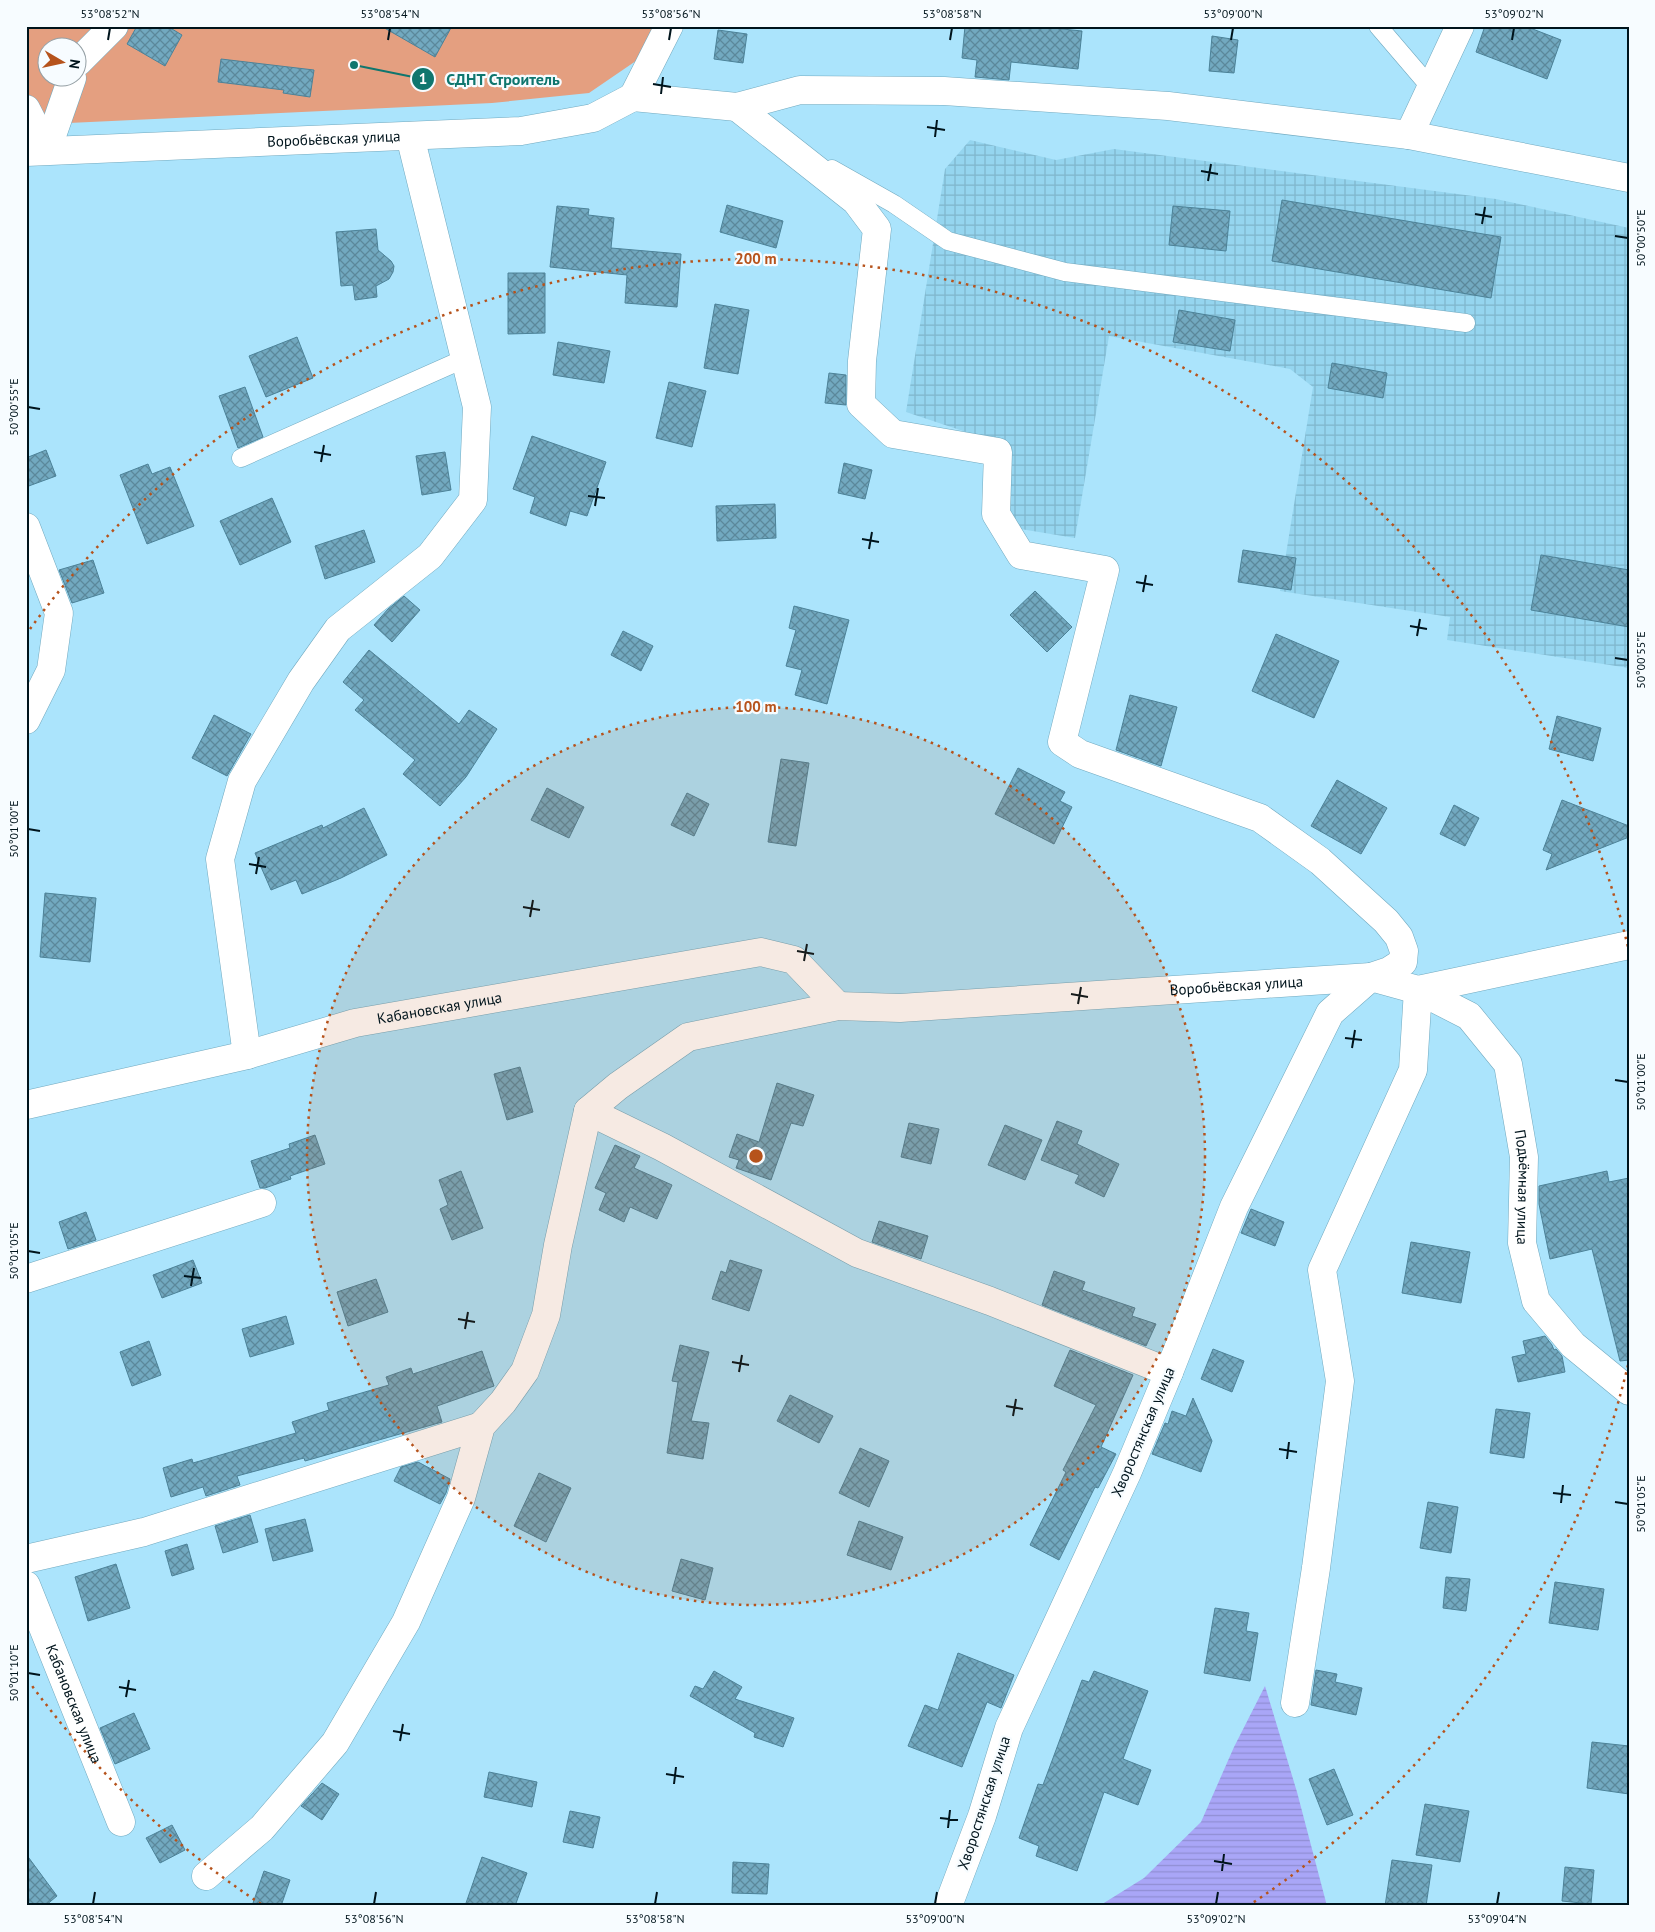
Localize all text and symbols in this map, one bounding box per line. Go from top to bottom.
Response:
text: 53°08'52"N [80,6,140,21]
text: 53°08'54"N [360,6,420,21]
text: 53°08'56"N [641,6,701,21]
text: 53°08'58"N [922,6,982,21]
text: 53°09'00"N [1203,6,1263,21]
text: 53°09'02"N [1484,6,1544,21]
north arrow [38,38,88,88]
text: N [65,58,84,70]
callout: СДНТ Строитель [411,64,570,95]
text: 1 [419,69,427,88]
text: СДНТ Строитель [446,69,560,89]
street label: Воробьёвская улица [267,126,401,151]
text: 50°00'50"E [1633,209,1648,267]
text: 200 m [735,249,777,268]
text: 50°00'55"E [6,378,21,436]
text: 50°00'55"E [1633,631,1648,689]
text: 100 m [735,697,777,716]
text: 50°01'00"E [6,800,21,858]
street label: Воробьёвская улица [1169,971,1304,999]
street label: Кабановская улица [375,987,503,1028]
text: 50°01'00"E [1633,1053,1648,1111]
street label: Подъёмная улица [1510,1128,1534,1245]
centre of rings [747,1147,765,1165]
text: 50°01'05"E [6,1222,21,1280]
street label: Хворостянская улица [1107,1364,1179,1500]
text: 50°01'05"E [1633,1475,1648,1533]
street label: Кабановская улица [42,1641,106,1766]
text: 50°01'10"E [6,1644,21,1702]
street label: Хворостянская улица [953,1734,1014,1872]
text: 53°08'54"N [63,1911,123,1926]
text: 53°08'56"N [344,1911,404,1926]
text: 53°08'58"N [625,1911,685,1926]
text: 53°09'00"N [905,1911,965,1926]
text: 53°09'02"N [1186,1911,1246,1926]
text: 53°09'04"N [1467,1911,1527,1926]

